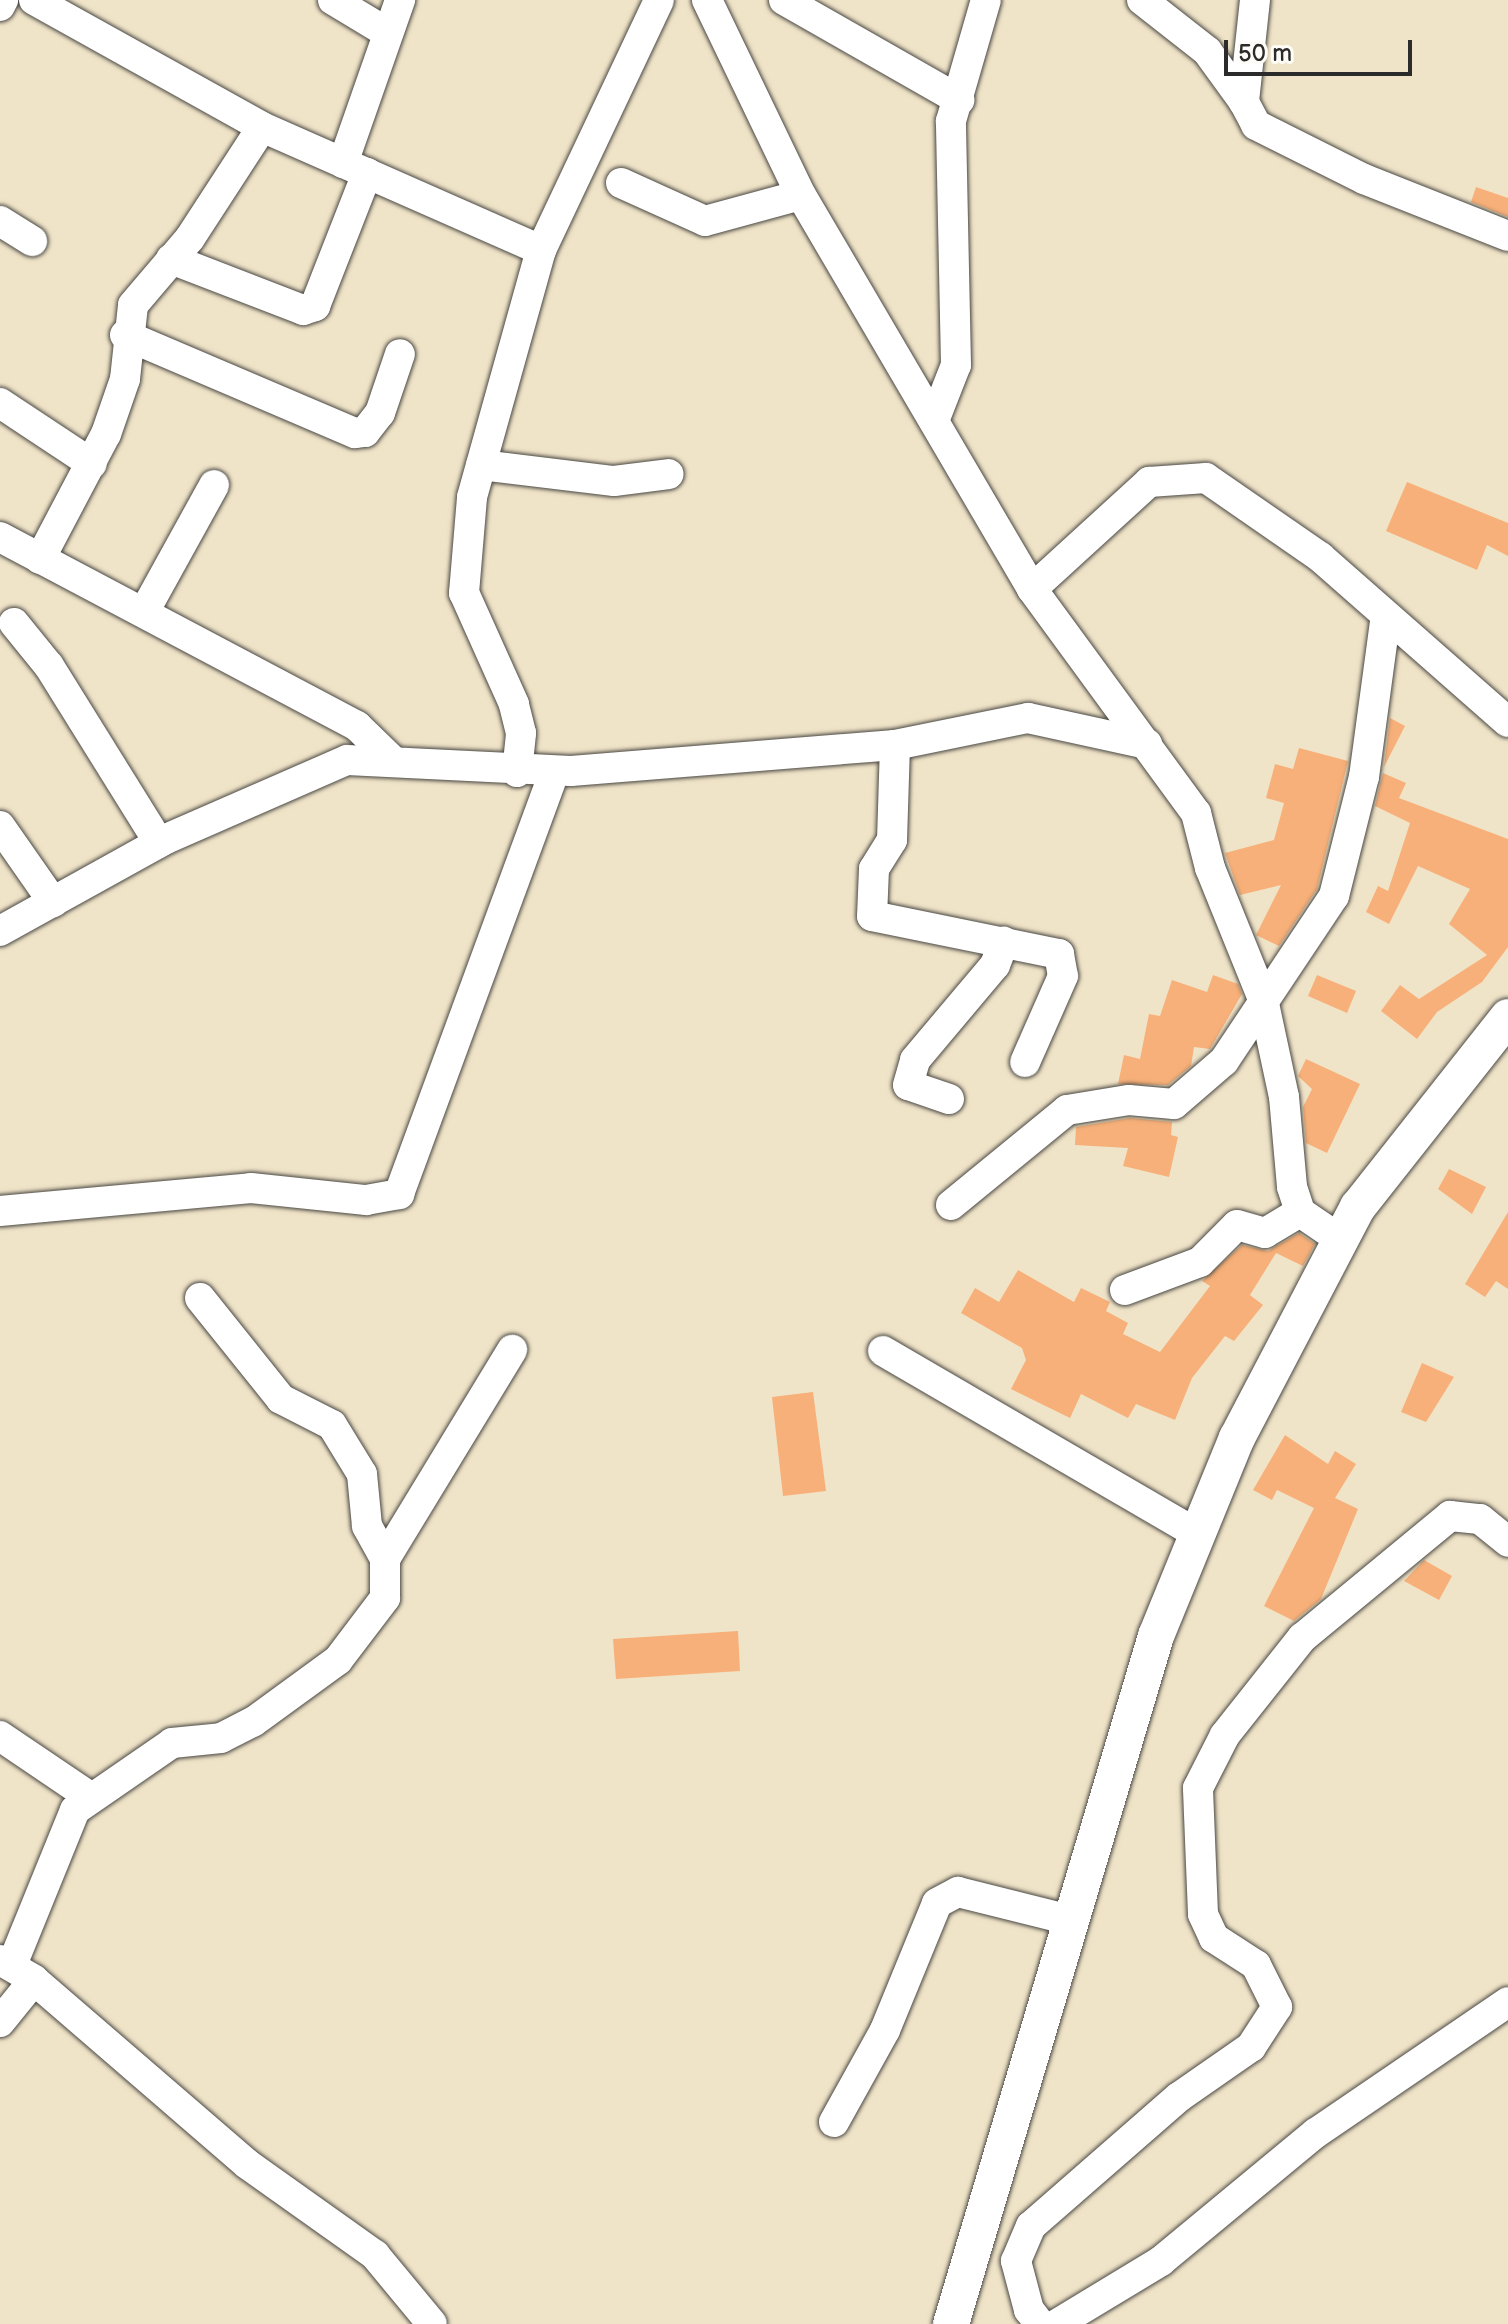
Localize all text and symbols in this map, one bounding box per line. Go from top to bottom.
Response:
scale bar [1228,24,1416,74]
text: 50 m [1238,39,1292,68]

